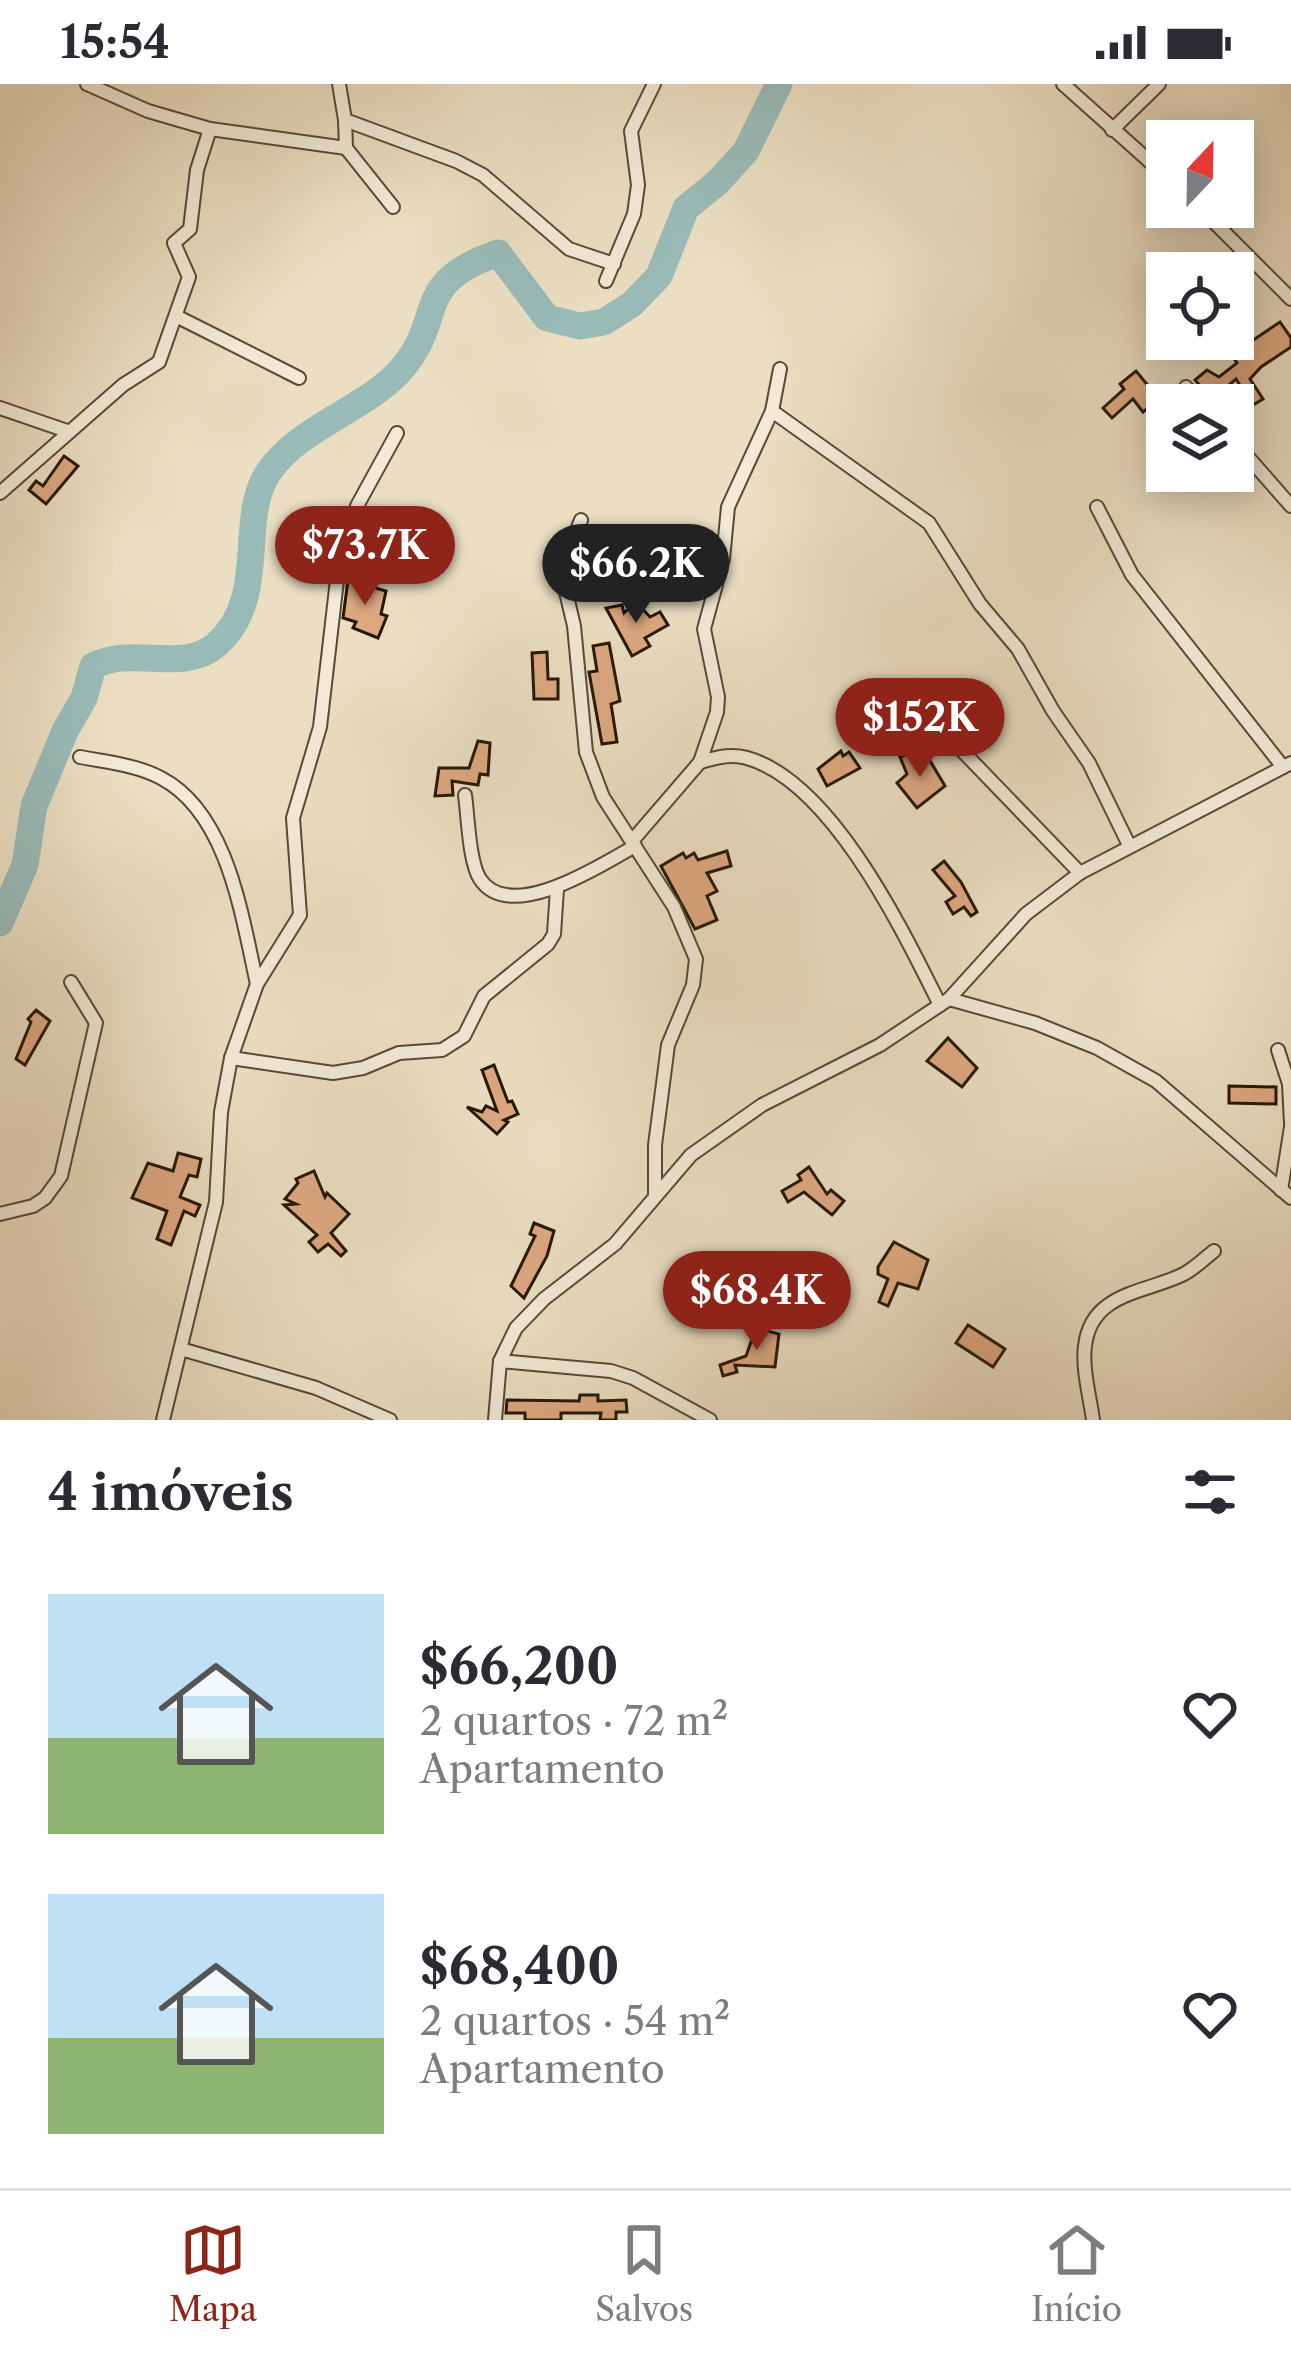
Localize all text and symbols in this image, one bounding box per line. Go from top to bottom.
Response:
text: 15:54 [60,14,170,70]
north arrow [1146,120,1254,228]
map controls [1146,120,1254,492]
button: locate [1146,252,1254,360]
button: layers [1146,384,1254,492]
pin: $73.7K [267,506,463,608]
text: $73.7K [302,521,428,569]
pin: $66.2K [538,524,734,626]
text: $66.2K [569,539,703,587]
pin: $152K [836,678,1004,780]
text: $152K [862,693,978,741]
pin: $68.4K [659,1251,855,1353]
text: $68.4K [690,1266,824,1314]
icon: filters [1177,1459,1243,1525]
text: 4 imóveis [48,1461,294,1523]
text: $66,200 [420,1635,619,1697]
icon: home [144,1642,288,1786]
icon: heart [1177,1681,1243,1747]
text: 2 quartos · 72 m² [420,1697,728,1745]
text: Apartamento [420,1745,665,1793]
text: $68,400 [420,1935,620,1997]
icon: home [144,1942,288,2086]
icon: heart [1177,1981,1243,2047]
text: 2 quartos · 54 m² [420,1997,730,2045]
text: Apartamento [420,2045,665,2093]
tab: Mapa [169,2217,257,2330]
tab: Salvos [595,2217,693,2330]
tab: Início [1031,2217,1122,2330]

